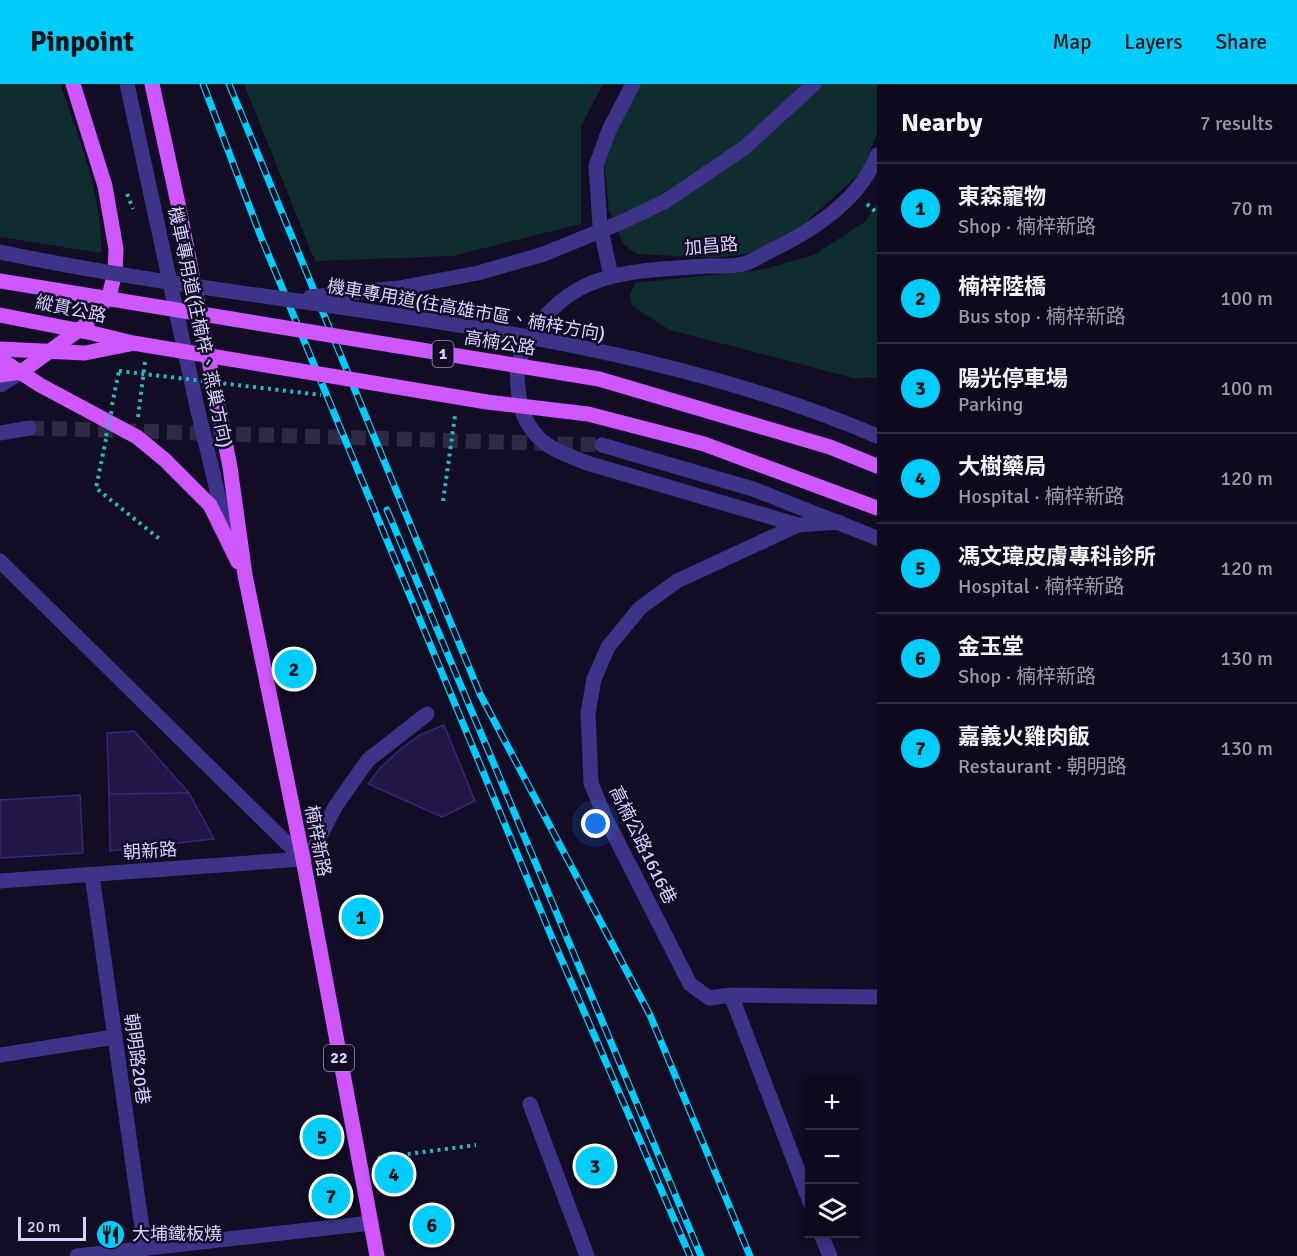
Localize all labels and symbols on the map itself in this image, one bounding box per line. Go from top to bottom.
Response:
street label: 機車專用道(往楠梓、燕巢方向) [164,204,236,450]
street label: 加昌路 [683,233,739,259]
street label: 機車專用道(往高雄市區、楠梓方向) [325,275,607,345]
street label: 縱貫公路 [33,291,109,327]
street label: 高楠公路 [463,327,537,359]
road number: 1 [432,341,454,367]
pin: 2 [274,646,314,692]
street label: 高楠公路1616巷 [605,782,681,908]
street label: 楠梓新路 [300,804,336,878]
your location [581,809,610,838]
street label: 朝新路 [122,838,178,864]
pin: 1 [342,894,380,940]
street label: 朝明路20巷 [120,1012,154,1106]
road number: 22 [324,1045,354,1071]
pin: 5 [302,1114,342,1160]
pin: 3 [576,1144,614,1188]
pin: 4 [374,1152,414,1196]
pin: 7 [312,1174,350,1218]
pin: 6 [412,1202,452,1248]
scale bar [18,1214,86,1242]
restaurant icon: 大埔鐵板燒 [95,1218,127,1250]
place label: 大埔鐵板燒 [132,1223,222,1245]

